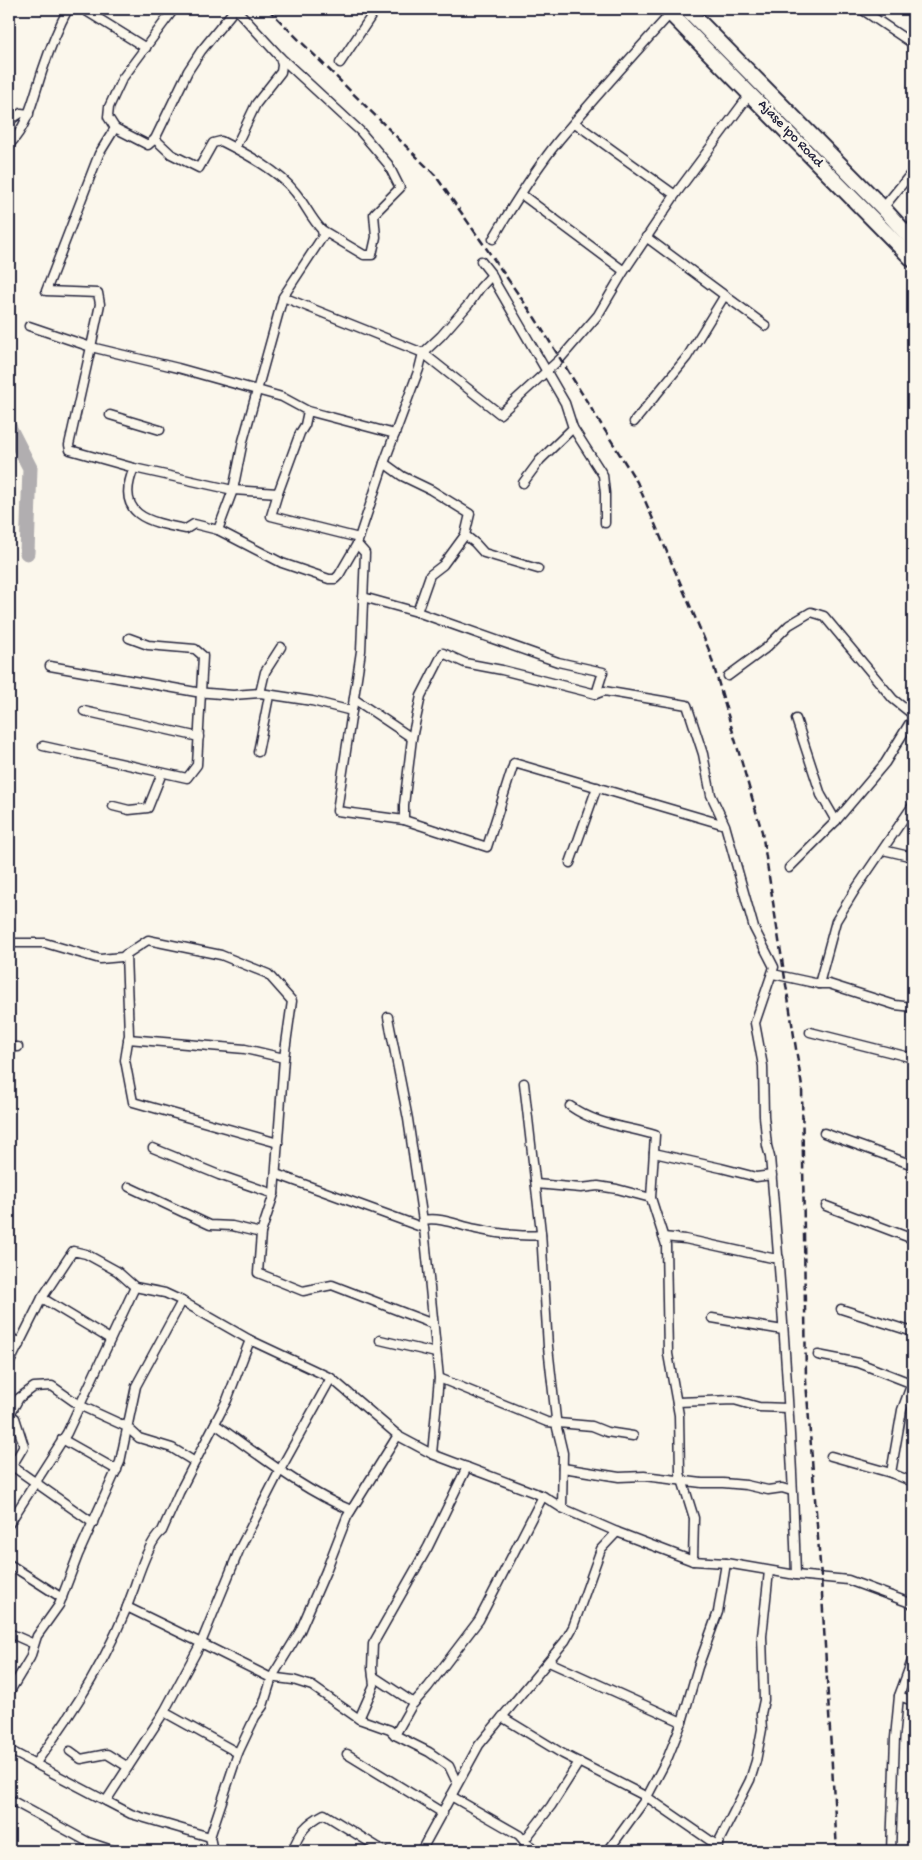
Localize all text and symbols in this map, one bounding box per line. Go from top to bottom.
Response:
street label: Ajase Ipo Road [754,97,828,173]

